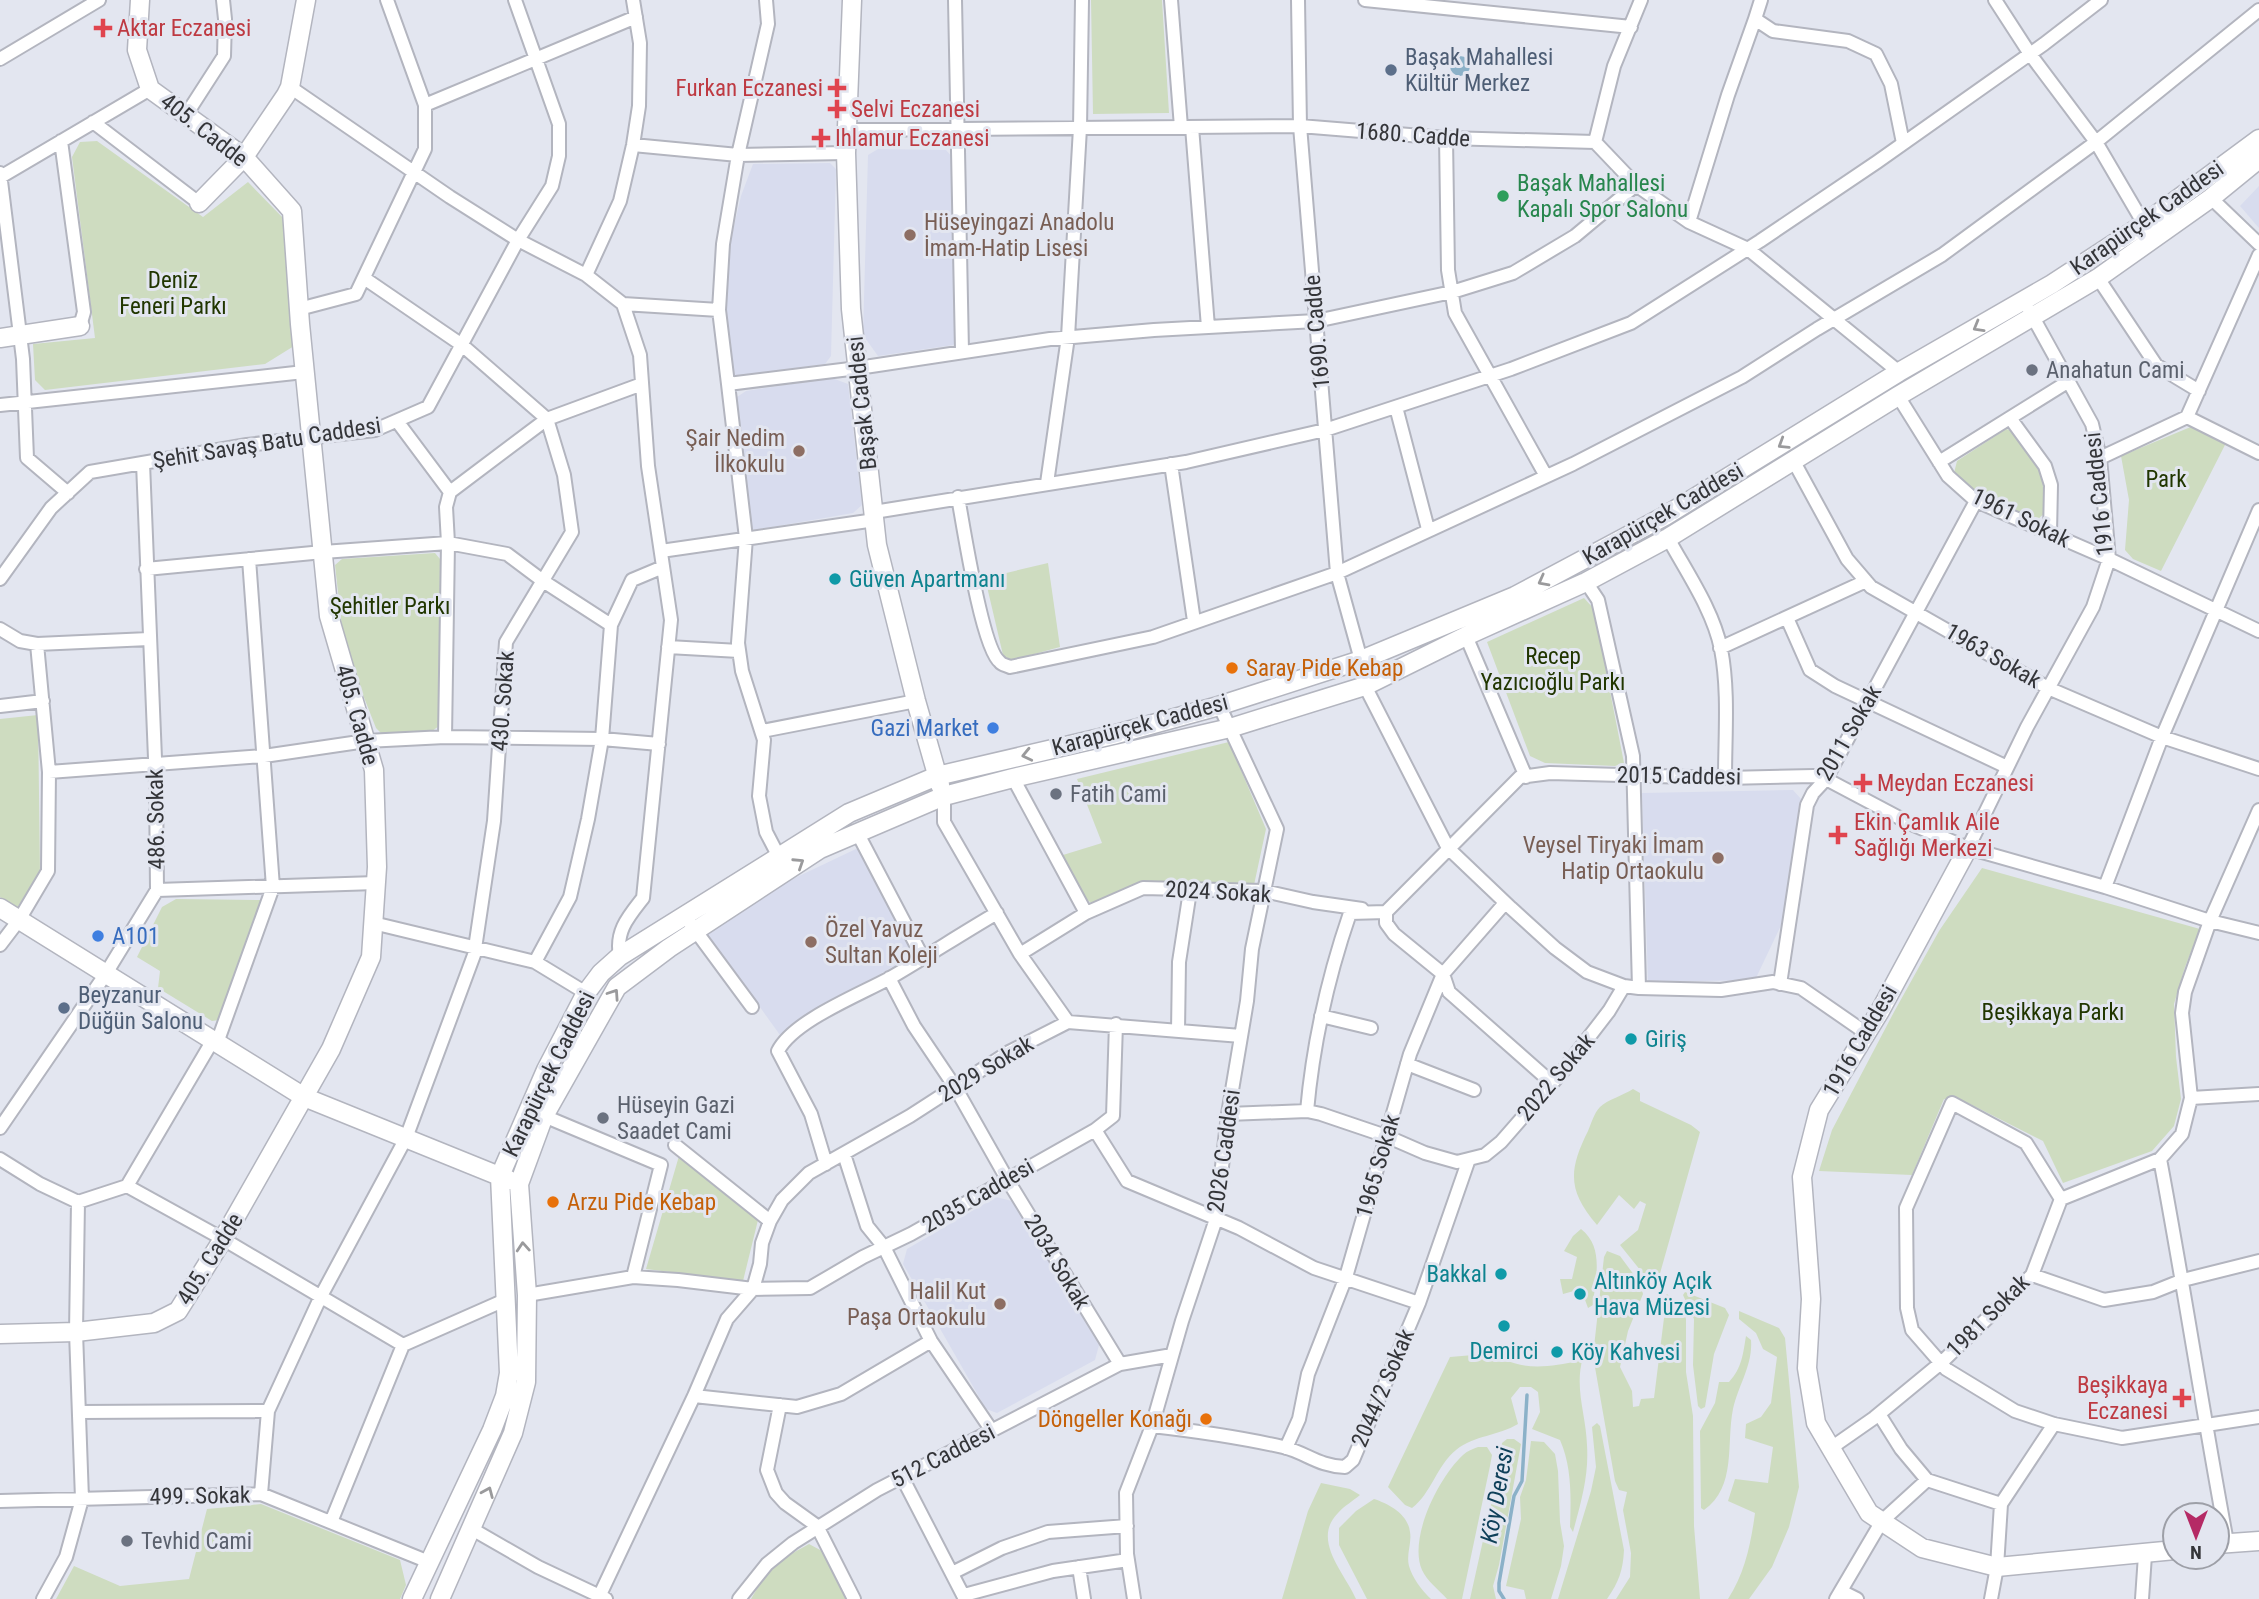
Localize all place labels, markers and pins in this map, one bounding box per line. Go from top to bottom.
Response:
place label: Aktar Eczanesi [117,15,251,42]
marker: Aktar Eczanesi [95,20,111,36]
place label: Başak Mahallesi Kültür Merkez [1405,44,1553,97]
marker: Başak Mahallesi Kültür Merkez [1383,62,1399,78]
place label: Furkan Eczanesi [676,75,823,102]
marker: Furkan Eczanesi [829,80,845,96]
place label: Selvi Eczanesi [851,96,980,123]
marker: Selvi Eczanesi [829,101,845,117]
place label: Ihlamur Eczanesi [835,125,990,152]
marker: Ihlamur Eczanesi [813,130,829,146]
place label: Başak Mahallesi Kapalı Spor Salonu [1517,170,1688,223]
marker: Başak Mahallesi Kapalı Spor Salonu [1495,188,1511,204]
place label: Hüseyingazi Anadolu İmam-Hatip Lisesi [924,209,1114,262]
marker: Hüseyingazi Anadolu İmam-Hatip Lisesi [902,227,918,243]
place label: Anahatun Cami [2046,357,2185,384]
marker: Anahatun Cami [2024,362,2040,378]
place label: Şair Nedim İlkokulu [685,425,785,478]
marker: Şair Nedim İlkokulu [791,443,807,459]
place label: Güven Apartmanı [849,566,1006,593]
marker: Güven Apartmanı [827,571,843,587]
place label: Saray Pide Kebap [1246,655,1403,682]
marker: Saray Pide Kebap [1224,660,1240,676]
place label: Gazi Market [871,715,979,742]
marker: Gazi Market [985,720,1001,736]
place label: Meydan Eczanesi [1877,770,2034,797]
marker: Meydan Eczanesi [1855,775,1871,791]
place label: Fatih Cami [1070,781,1167,808]
marker: Fatih Cami [1048,786,1064,802]
place label: Ekin Çamlık Aile Sağlığı Merkezi [1854,809,2000,862]
marker: Ekin Çamlık Aile Sağlığı Merkezi [1828,825,1848,845]
place label: Veysel Tiryaki İmam Hatip Ortaokulu [1523,832,1704,885]
marker: Veysel Tiryaki İmam Hatip Ortaokulu [1710,850,1726,866]
place label: Özel Yavuz Sultan Koleji [825,915,938,969]
place label: A101 [112,923,159,950]
marker: A101 [90,928,106,944]
marker: Özel Yavuz Sultan Koleji [803,934,819,950]
place label: Beyzanur Düğün Salonu [78,982,203,1035]
marker: Beyzanur Düğün Salonu [56,1000,72,1016]
place label: Giriş [1645,1026,1687,1053]
marker: Giriş [1623,1031,1639,1047]
place label: Hüseyin Gazi Saadet Cami [617,1092,735,1145]
marker: Hüseyin Gazi Saadet Cami [595,1110,611,1126]
place label: Arzu Pide Kebap [567,1189,716,1216]
marker: Arzu Pide Kebap [545,1194,561,1210]
place label: Bakkal [1426,1261,1487,1288]
marker: Bakkal [1493,1266,1509,1282]
place label: Altınköy Açık Hava Müzesi [1594,1268,1713,1321]
place label: Halil Kut Paşa Ortaokulu [847,1278,986,1331]
marker: Altınköy Açık Hava Müzesi [1572,1286,1588,1302]
marker: Halil Kut Paşa Ortaokulu [992,1296,1008,1312]
marker: Demirci [1496,1318,1512,1334]
place label: Demirci [1469,1338,1539,1365]
place label: Köy Kahvesi [1571,1339,1680,1366]
marker: Köy Kahvesi [1549,1344,1565,1360]
place label: Beşikkaya Eczanesi [2077,1372,2168,1425]
marker: Beşikkaya Eczanesi [2174,1390,2190,1406]
place label: Döngeller Konağı [1038,1406,1192,1433]
marker: Döngeller Konağı [1198,1411,1214,1427]
place label: Tevhid Cami [141,1528,252,1555]
marker: Tevhid Cami [119,1533,135,1549]

